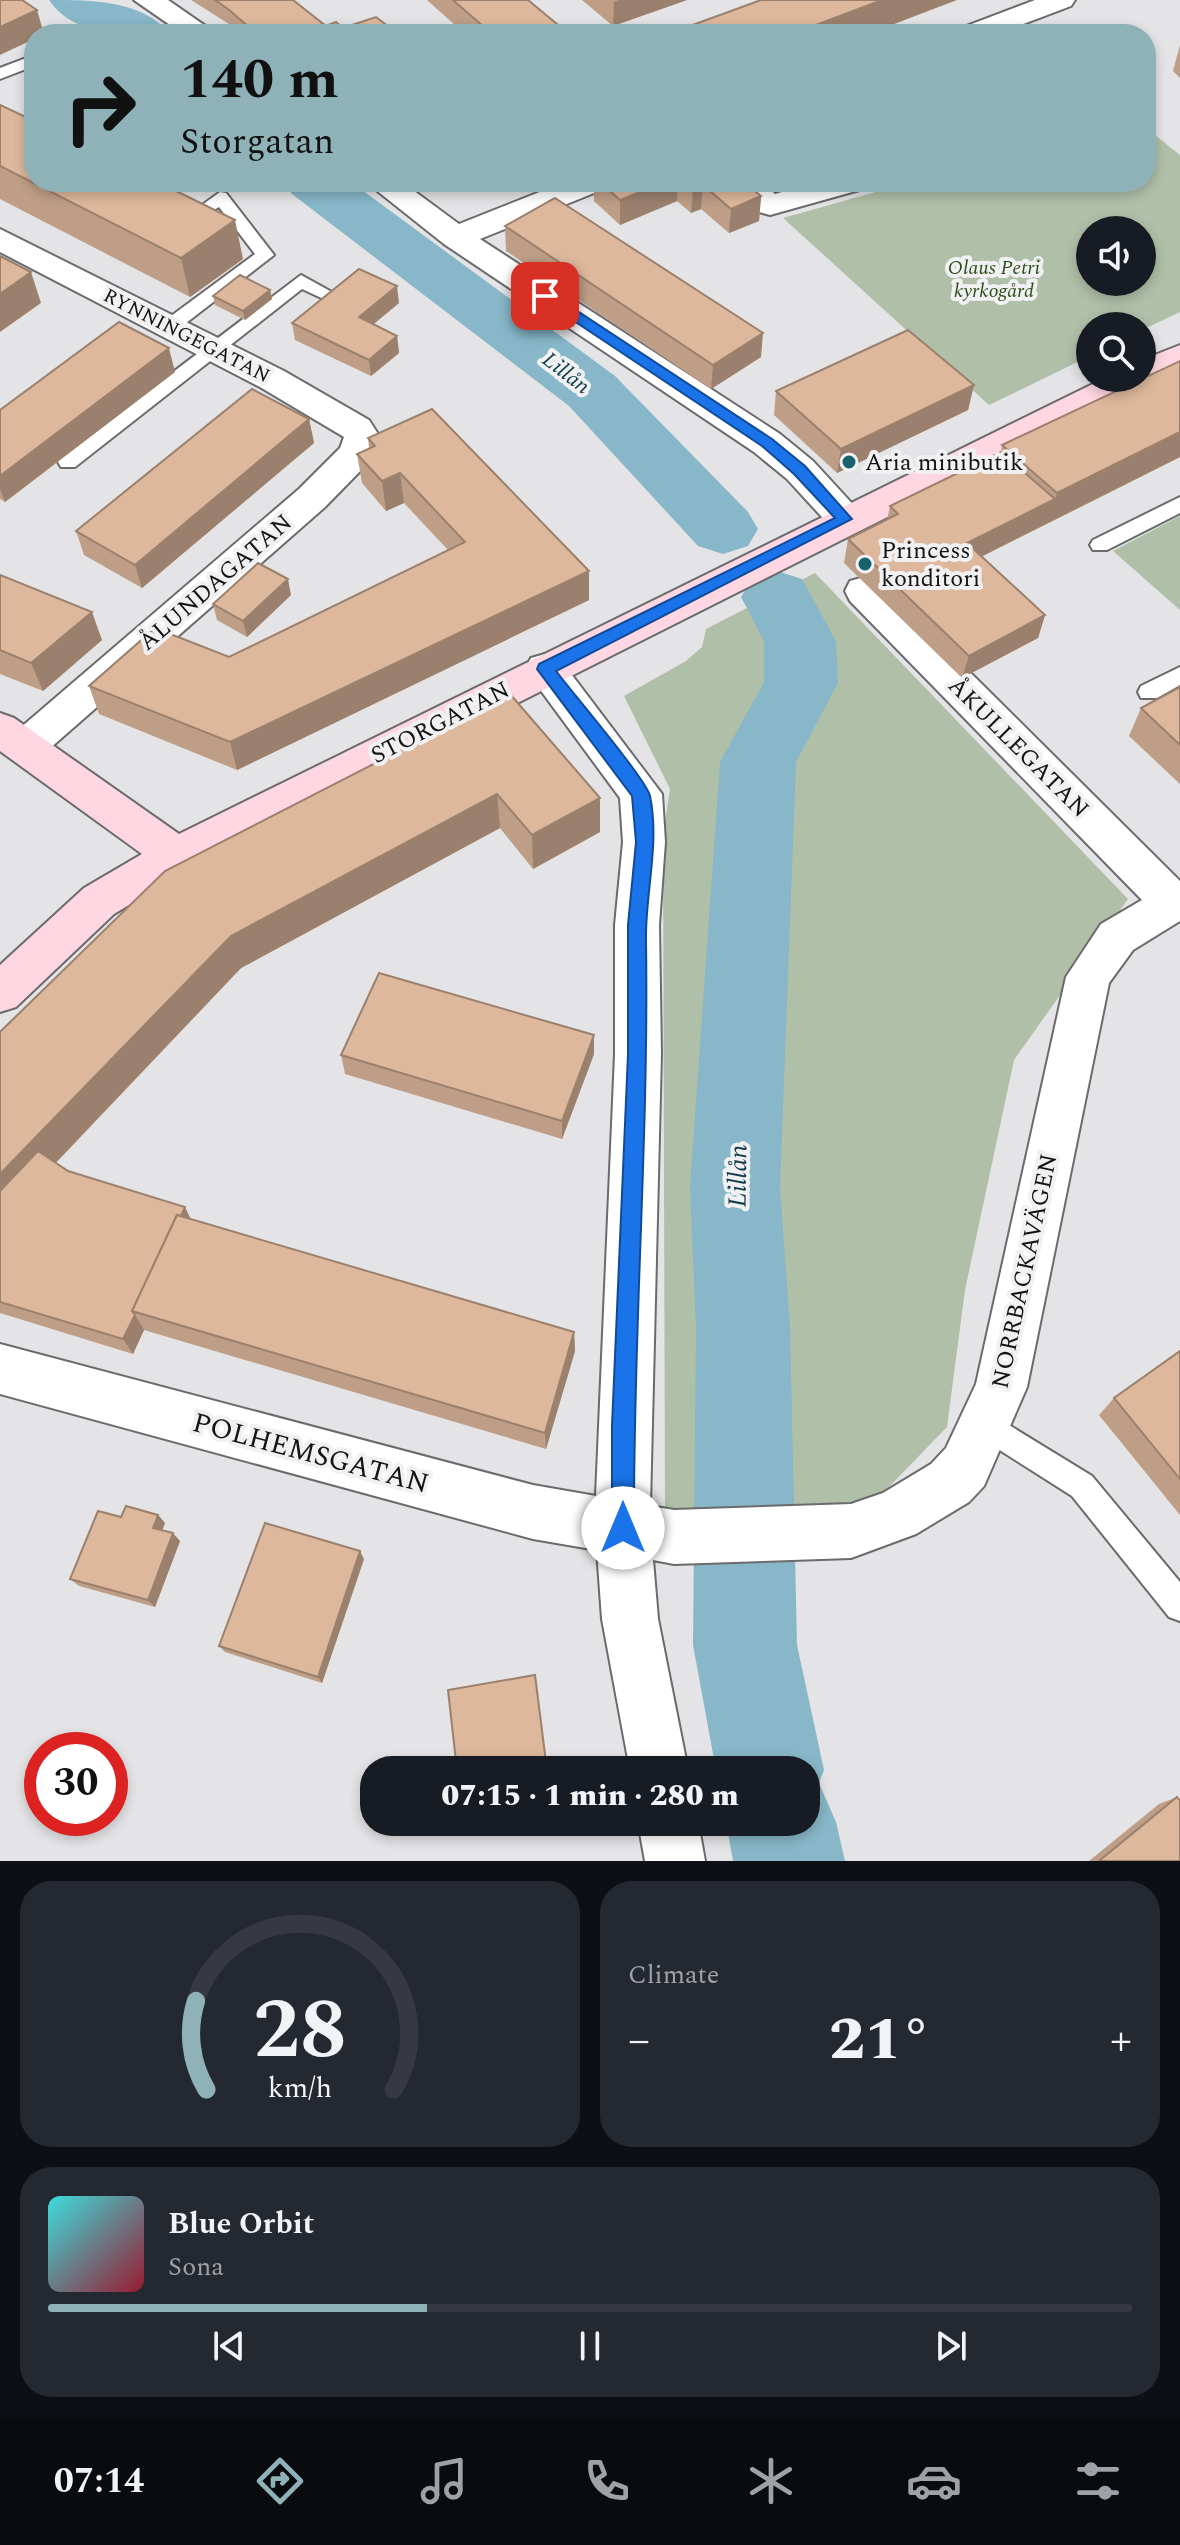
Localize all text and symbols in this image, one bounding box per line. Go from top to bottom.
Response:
text: 140 m [180,38,339,123]
icon: right [48,56,152,160]
text: Storgatan [180,115,334,170]
map controls [1076,216,1156,392]
button: sound [1076,216,1156,296]
park label: Olaus Petri kyrkogård [948,253,1040,306]
pin [511,262,579,330]
icon: arrive [523,274,567,318]
street label: RYNNINGEGATAN [98,281,275,391]
button: search [1076,312,1156,392]
water label: Lillån [535,344,597,403]
place label: Aria minibutik [865,445,1023,481]
marker: Aria minibutik [840,453,858,471]
street label: ÅLUNDAGATAN [131,506,301,660]
place label: Princess konditori [881,533,980,597]
marker: Princess konditori [856,555,874,573]
street label: ÅKULLEGATAN [939,669,1097,827]
street label: STORGATAN [365,672,516,773]
water label: Lillån [717,1144,759,1208]
street label: NORRBACKAVÄGEN [982,1150,1067,1392]
street label: POLHEMSGATAN [188,1401,434,1506]
position arrow [581,1486,665,1570]
speed limit sign: 30 [24,1732,128,1836]
text: 07:15 · 1 min · 280 m [441,1773,739,1819]
text: Climate [628,1955,719,1995]
text: 28 [253,1968,347,2095]
text: 21° [829,1994,931,2086]
text: − [628,2007,650,2074]
text: + [1110,2007,1132,2074]
text: km/h [268,2067,332,2110]
text: Blue Orbit [168,2201,314,2247]
text: Sona [168,2247,224,2287]
icon: previous [207,2324,251,2368]
icon: pause [568,2324,612,2368]
icon: next [929,2324,973,2368]
icon: directions [252,2453,308,2509]
icon: music [416,2453,472,2509]
icon: phone [579,2453,635,2509]
icon: climate [743,2453,799,2509]
icon: car [906,2453,962,2509]
icon: filters [1070,2453,1126,2509]
text: 07:14 [54,2454,144,2509]

